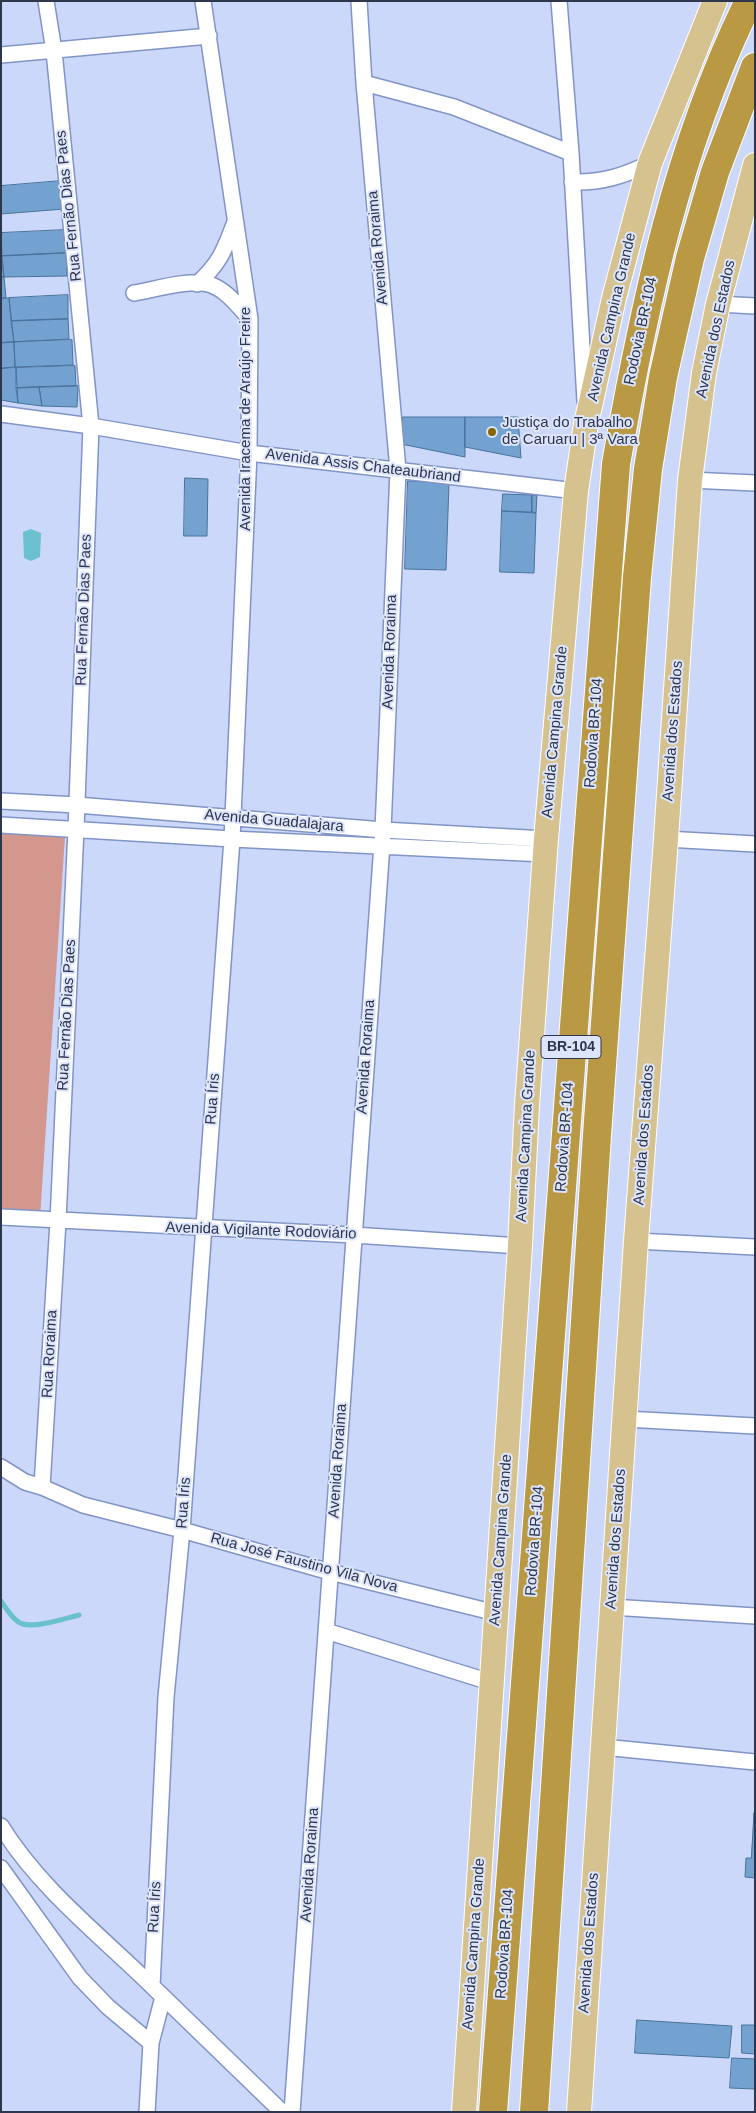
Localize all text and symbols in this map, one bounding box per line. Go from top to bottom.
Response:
street label: Rua Fernão Dias Paes [52,130,86,282]
street label: Avenida Roraima [364,190,392,306]
street label: Avenida Campina Grande [584,231,640,403]
street label: Avenida dos Estados [693,258,739,400]
street label: Rodovia BR-104 [621,275,661,387]
street label: Avenida Iracema de Araújo Freire [237,307,255,531]
place label: Justiça do Trabalho de Caruaru | 3ª Vara [502,414,638,449]
marker: Justiça do Trabalho de Caruaru | 3ª Vara [486,426,498,438]
street label: Avenida Assis Chateaubriand [264,445,462,487]
street label: Rua Fernão Dias Paes [72,534,96,686]
street label: Avenida Roraima [379,594,401,710]
street label: Avenida Campina Grande [539,645,571,819]
street label: Avenida dos Estados [659,660,687,802]
street label: Rodovia BR-104 [581,677,607,789]
street label: Avenida Guadalajara [204,806,344,836]
street label: Rua Fernão Dias Paes [54,939,80,1091]
street label: Avenida Roraima [353,999,379,1115]
road number: BR-104 [541,1036,601,1058]
street label: Avenida Campina Grande [513,1049,539,1223]
street label: Avenida dos Estados [630,1064,658,1206]
street label: Rua Íris [202,1073,224,1125]
street label: Rodovia BR-104 [552,1081,578,1193]
street label: Avenida Vigilante Rodoviário [165,1219,357,1243]
street label: Rua Roraima [39,1309,61,1399]
street label: Avenida Roraima [325,1403,351,1519]
street label: Avenida Campina Grande [486,1453,516,1627]
street label: Avenida dos Estados [602,1468,630,1610]
street label: Rua Íris [173,1477,195,1529]
street label: Rodovia BR-104 [522,1485,548,1597]
street label: Rua José Faustino Vila Nova [208,1529,400,1597]
street label: Avenida Roraima [297,1807,323,1923]
street label: Avenida Campina Grande [459,1857,489,2031]
street label: Avenida dos Estados [575,1872,603,2014]
street label: Rua Íris [145,1881,165,1933]
street label: Rodovia BR-104 [492,1888,518,2000]

